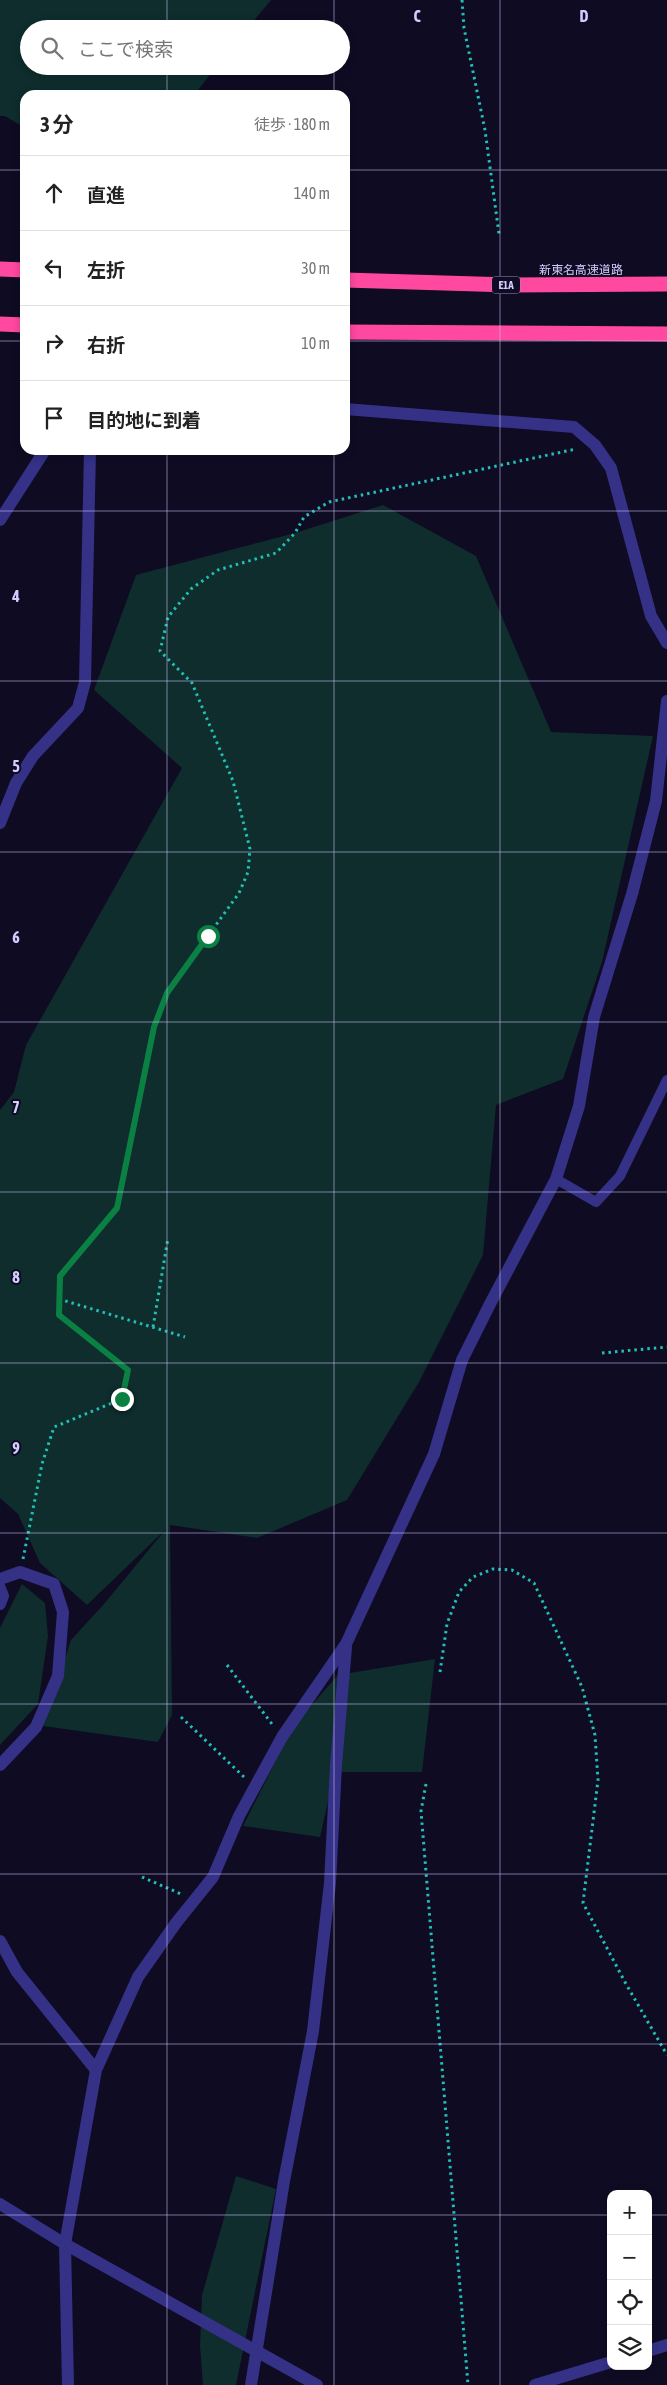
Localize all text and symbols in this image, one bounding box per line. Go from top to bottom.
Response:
text: C [413,7,421,25]
text: D [580,7,589,25]
search box [20,20,350,75]
icon: search [38,34,66,62]
text: ここで検索 [78,38,173,60]
text: 3 分 [40,112,74,136]
text: 徒歩 · 180 m [254,115,330,133]
icon: ahead [40,179,68,207]
text: 直進 [87,184,125,206]
text: 140 m [294,184,330,202]
icon: left [40,254,68,282]
text: 左折 [87,259,125,281]
text: 30 m [301,259,330,277]
street label: 新東名高速道路 [539,263,623,277]
road number: E1A [492,276,520,294]
icon: right [40,329,68,357]
text: 右折 [87,334,125,356]
text: 10 m [301,334,330,352]
icon: arrive [40,404,68,432]
text: 目的地に到着 [87,409,201,431]
text: 4 [11,587,20,605]
text: 5 [12,757,20,775]
route start [197,925,220,948]
text: 6 [12,928,20,946]
text: 7 [12,1098,20,1116]
text: 8 [12,1268,20,1286]
route end [111,1388,134,1411]
text: 9 [12,1439,20,1457]
map controls [607,2190,652,2370]
button: + [607,2190,652,2235]
button: − [607,2235,652,2280]
button: locate [607,2280,652,2325]
button: layers [607,2325,652,2370]

